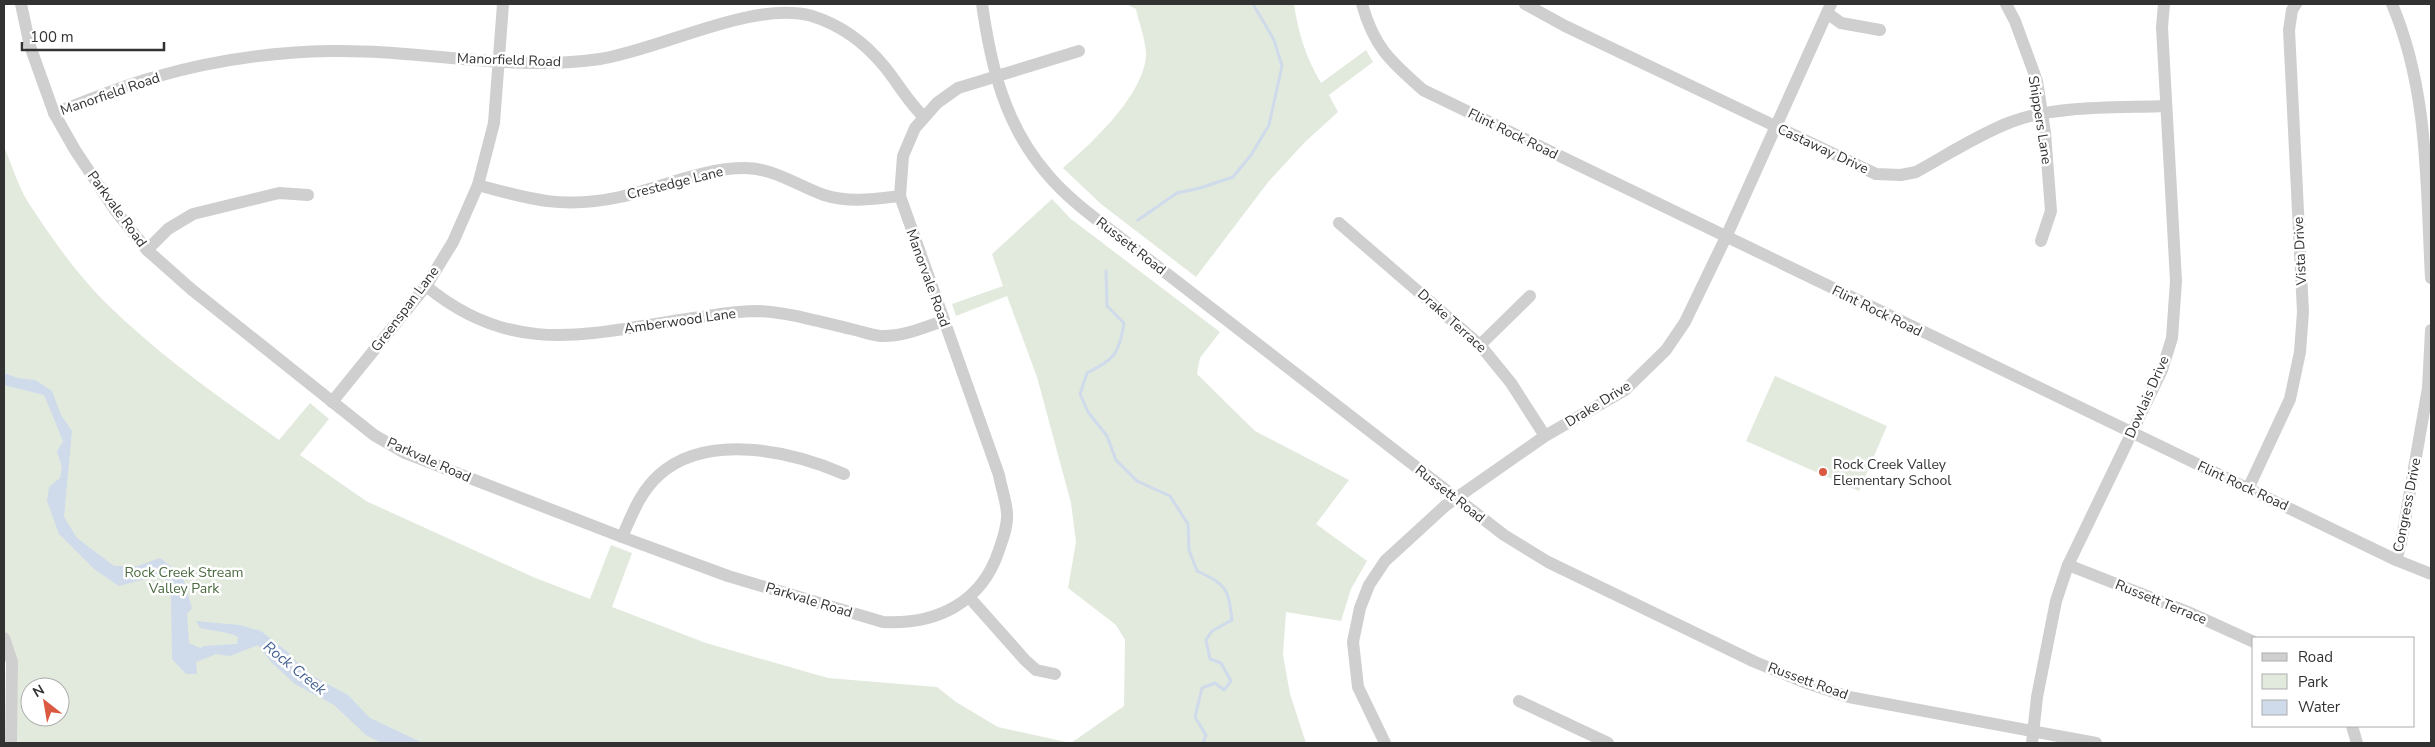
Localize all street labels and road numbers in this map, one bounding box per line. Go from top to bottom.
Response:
street label: Manorfield Road [457,49,561,71]
street label: Manorfield Road [58,68,162,120]
street label: Shippers Lane [2024,74,2056,166]
street label: Flint Rock Road [1465,104,1561,164]
street label: Castaway Drive [1774,120,1872,178]
street label: Crestedge Lane [625,162,725,204]
street label: Parkvale Road [83,167,151,251]
street label: Russett Road [1092,213,1170,279]
street label: Vista Drive [2289,216,2311,287]
street label: Manorvale Road [902,226,954,330]
street label: Greenspan Lane [367,262,443,356]
street label: Flint Rock Road [1829,281,1925,341]
street label: Drake Terrace [1413,285,1491,357]
street label: Amberwood Lane [623,304,737,338]
street label: Dowlais Drive [2120,353,2174,441]
street label: Drake Drive [1562,376,1634,432]
street label: Parkvale Road [384,433,474,487]
street label: Congress Drive [2389,456,2425,554]
street label: Flint Rock Road [2195,457,2291,515]
street label: Russett Road [1411,461,1489,527]
street label: Russett Terrace [2112,575,2210,629]
street label: Parkvale Road [763,578,855,622]
street label: Russett Road [1765,658,1851,704]

